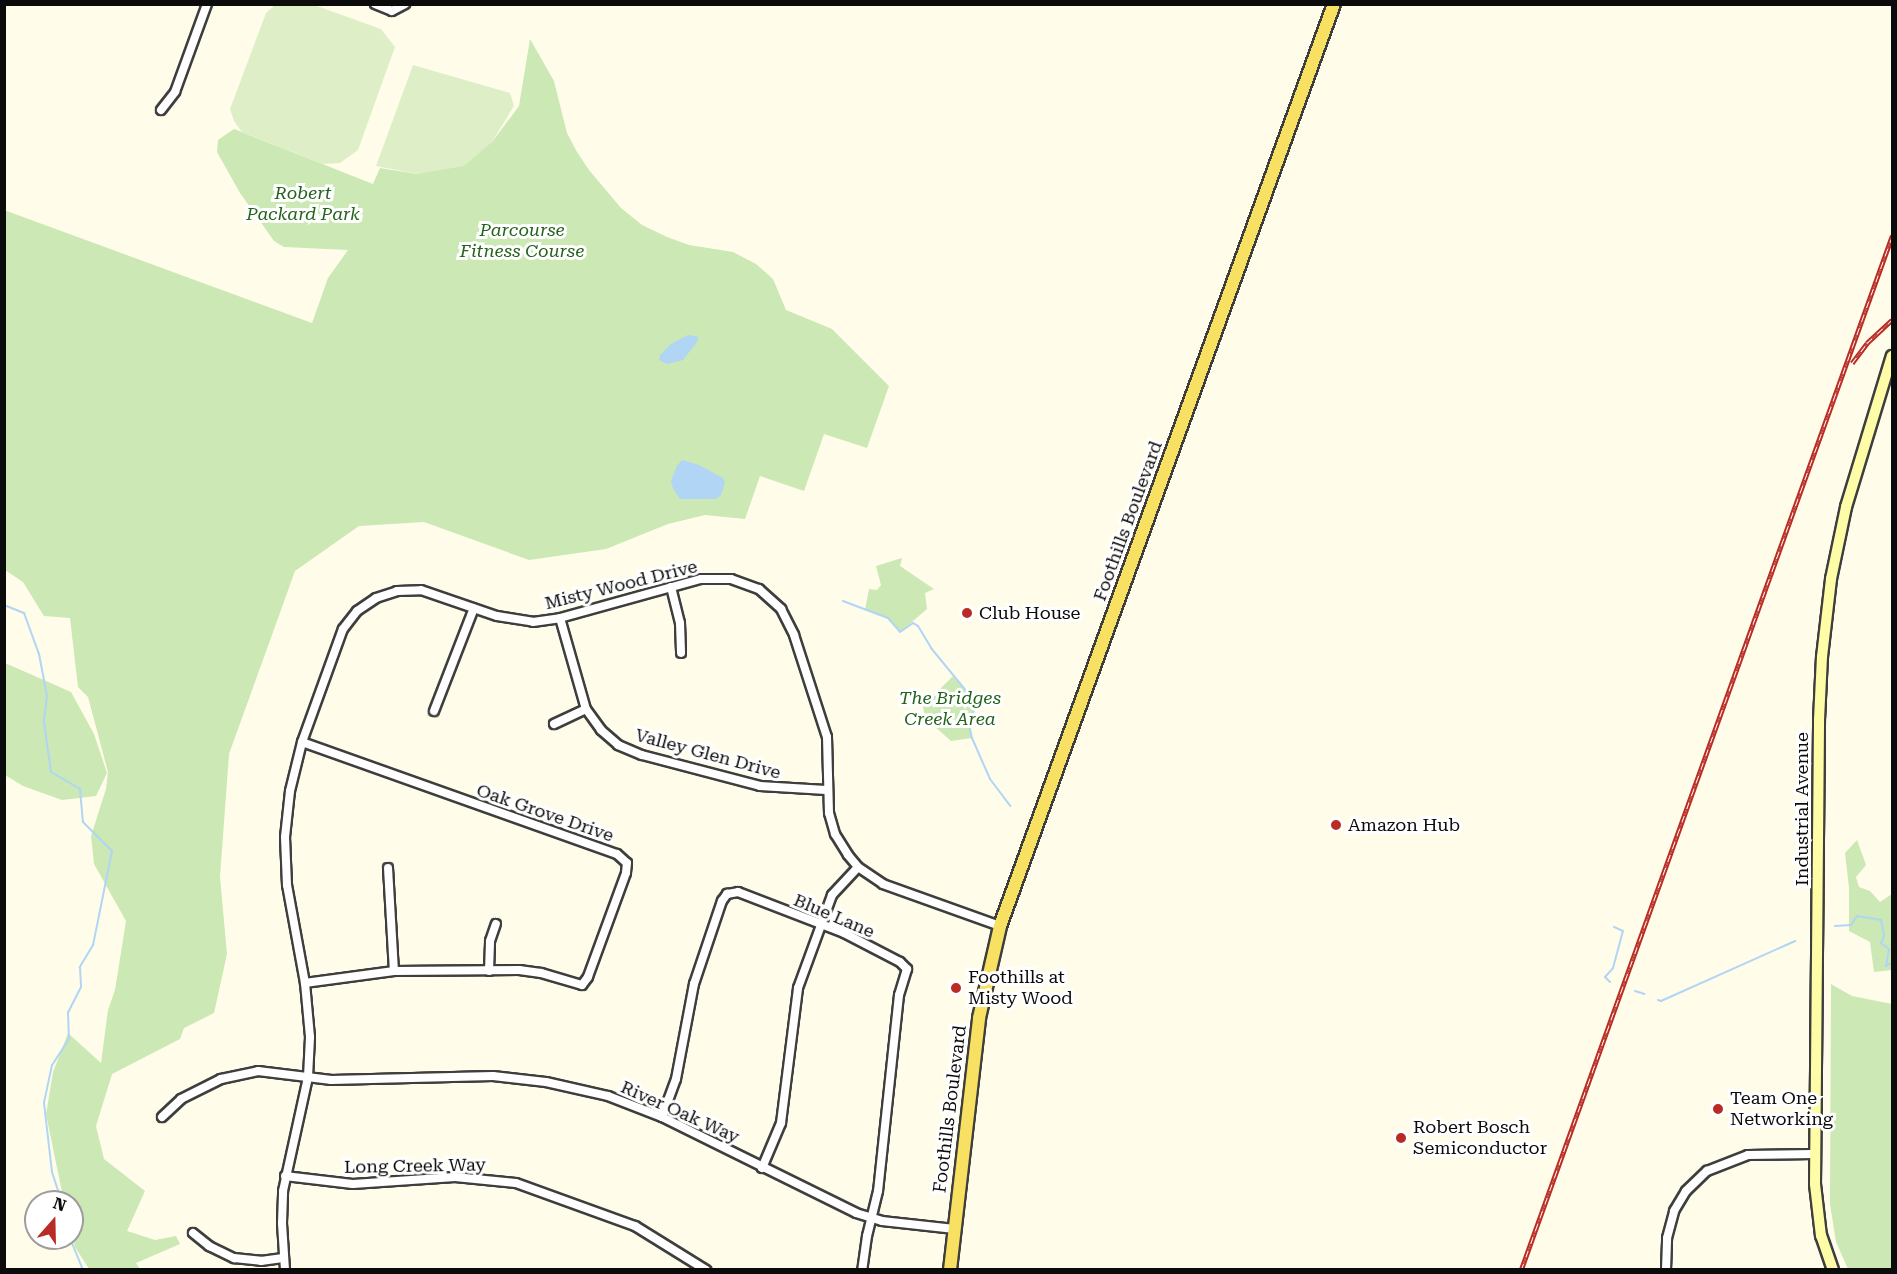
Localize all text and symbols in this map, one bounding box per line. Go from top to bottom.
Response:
park label: Robert Packard Park [246,183,360,226]
park label: Parcourse Fitness Course [460,220,584,262]
street label: Foothills Boulevard [1089,438,1167,604]
street label: Misty Wood Drive [543,556,699,614]
place label: Club House [979,602,1080,624]
marker: Club House [960,606,974,620]
park label: The Bridges Creek Area [899,688,1001,730]
street label: Valley Glen Drive [633,724,783,784]
street label: Industrial Avenue [1791,732,1813,886]
street label: Oak Grove Drive [474,779,616,847]
place label: Amazon Hub [1348,814,1460,836]
marker: Amazon Hub [1329,818,1343,832]
street label: Blue Lane [790,889,878,943]
place label: Foothills at Misty Wood [968,967,1073,1010]
marker: Foothills at Misty Wood [949,981,963,995]
street label: Foothills Boulevard [929,1024,971,1194]
street label: River Oak Way [617,1076,743,1148]
place label: Team One Networking [1730,1088,1833,1130]
marker: Team One Networking [1711,1102,1725,1116]
place label: Robert Bosch Semiconductor [1413,1117,1547,1160]
marker: Robert Bosch Semiconductor [1394,1131,1408,1145]
street label: Long Creek Way [344,1154,486,1178]
north arrow [24,1190,84,1250]
text: N [51,1193,69,1216]

